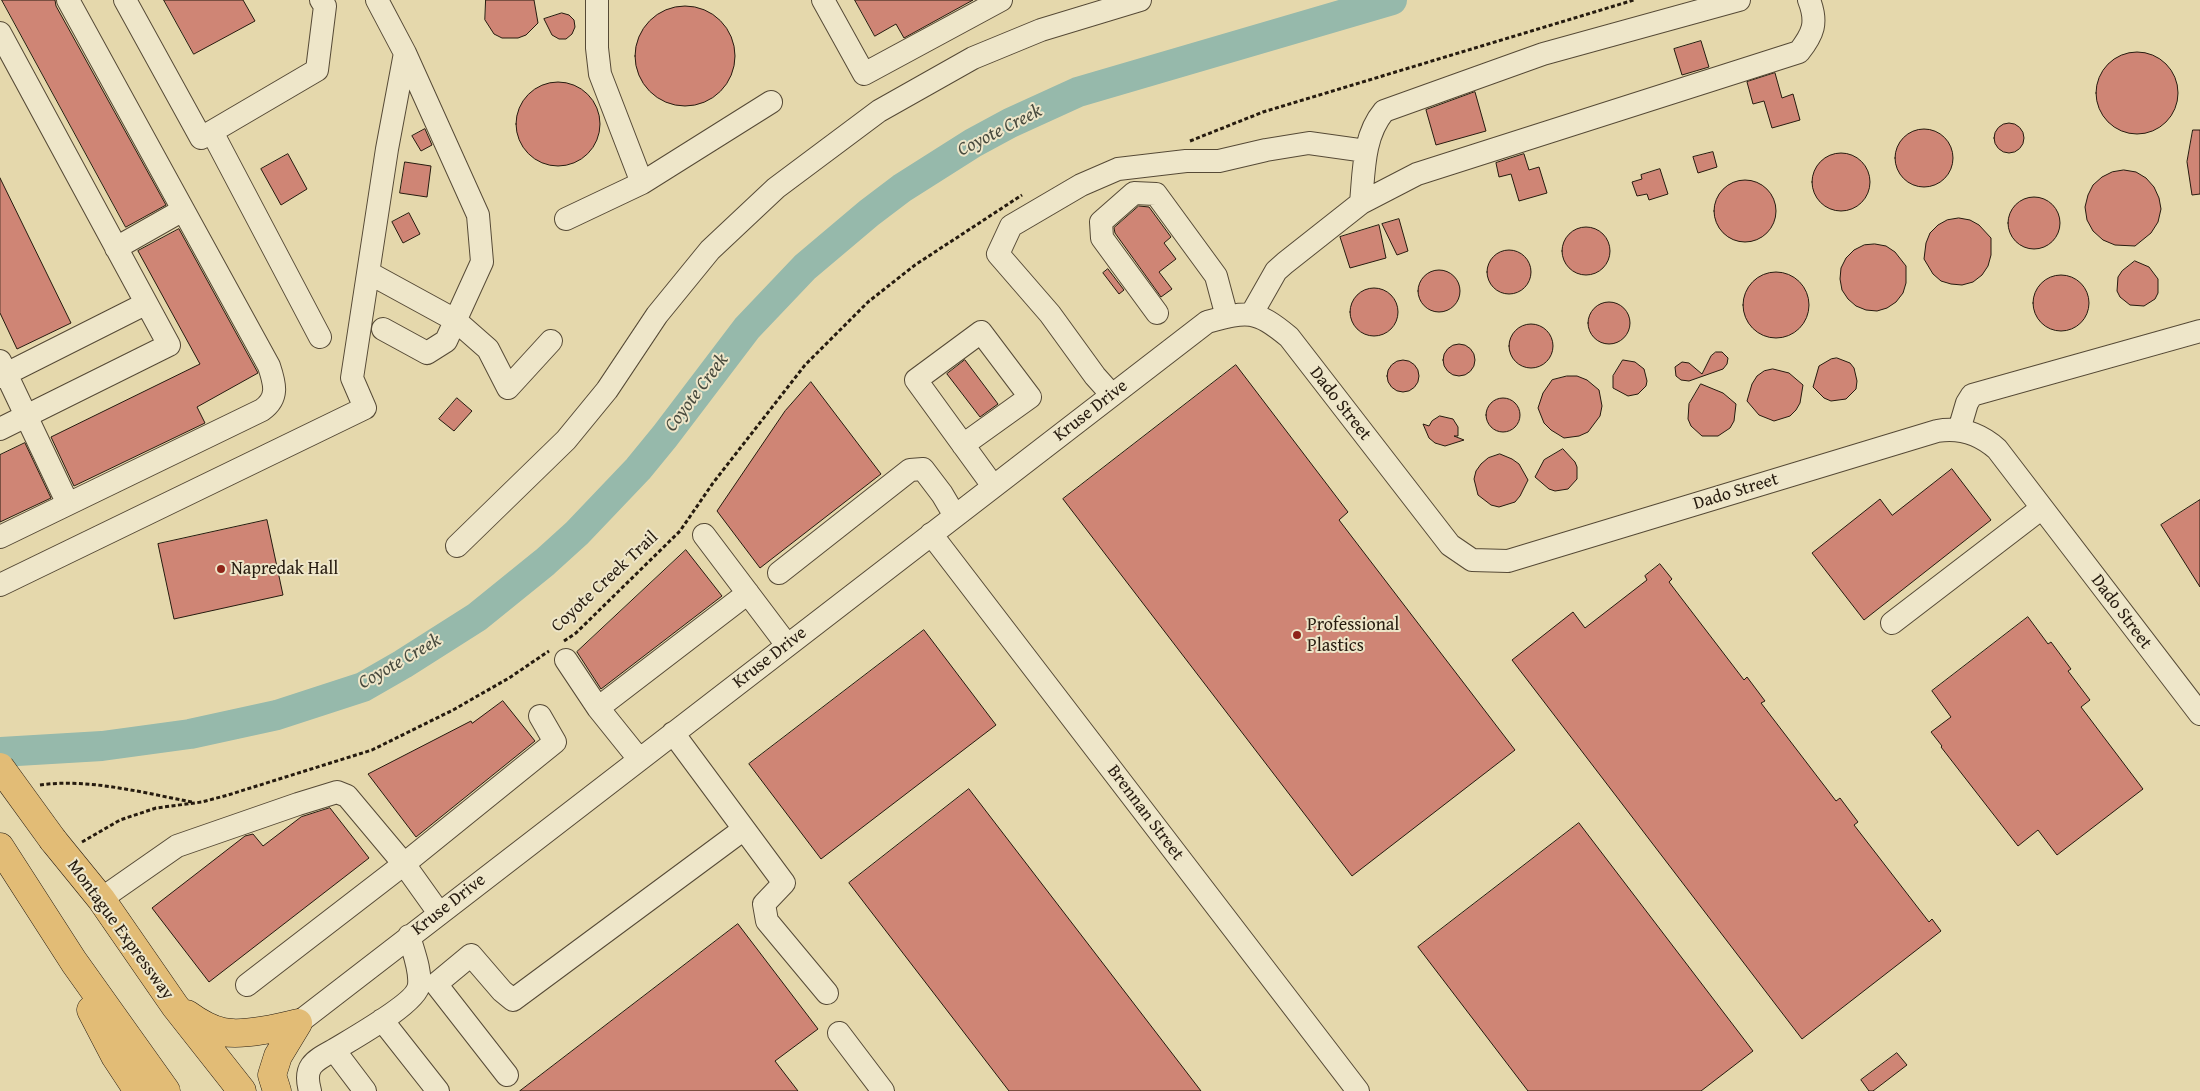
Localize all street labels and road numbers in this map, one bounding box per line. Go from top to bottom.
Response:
street label: Dado Street [1304,363,1376,445]
street label: Kruse Drive [1050,375,1132,447]
street label: Dado Street [1691,469,1781,515]
street label: Coyote Creek Trail [547,527,663,637]
street label: Dado Street [2086,570,2156,654]
street label: Kruse Drive [729,622,811,694]
street label: Brennan Street [1102,761,1188,865]
street label: Montague Expressway [62,856,178,1004]
street label: Kruse Drive [408,869,490,941]

